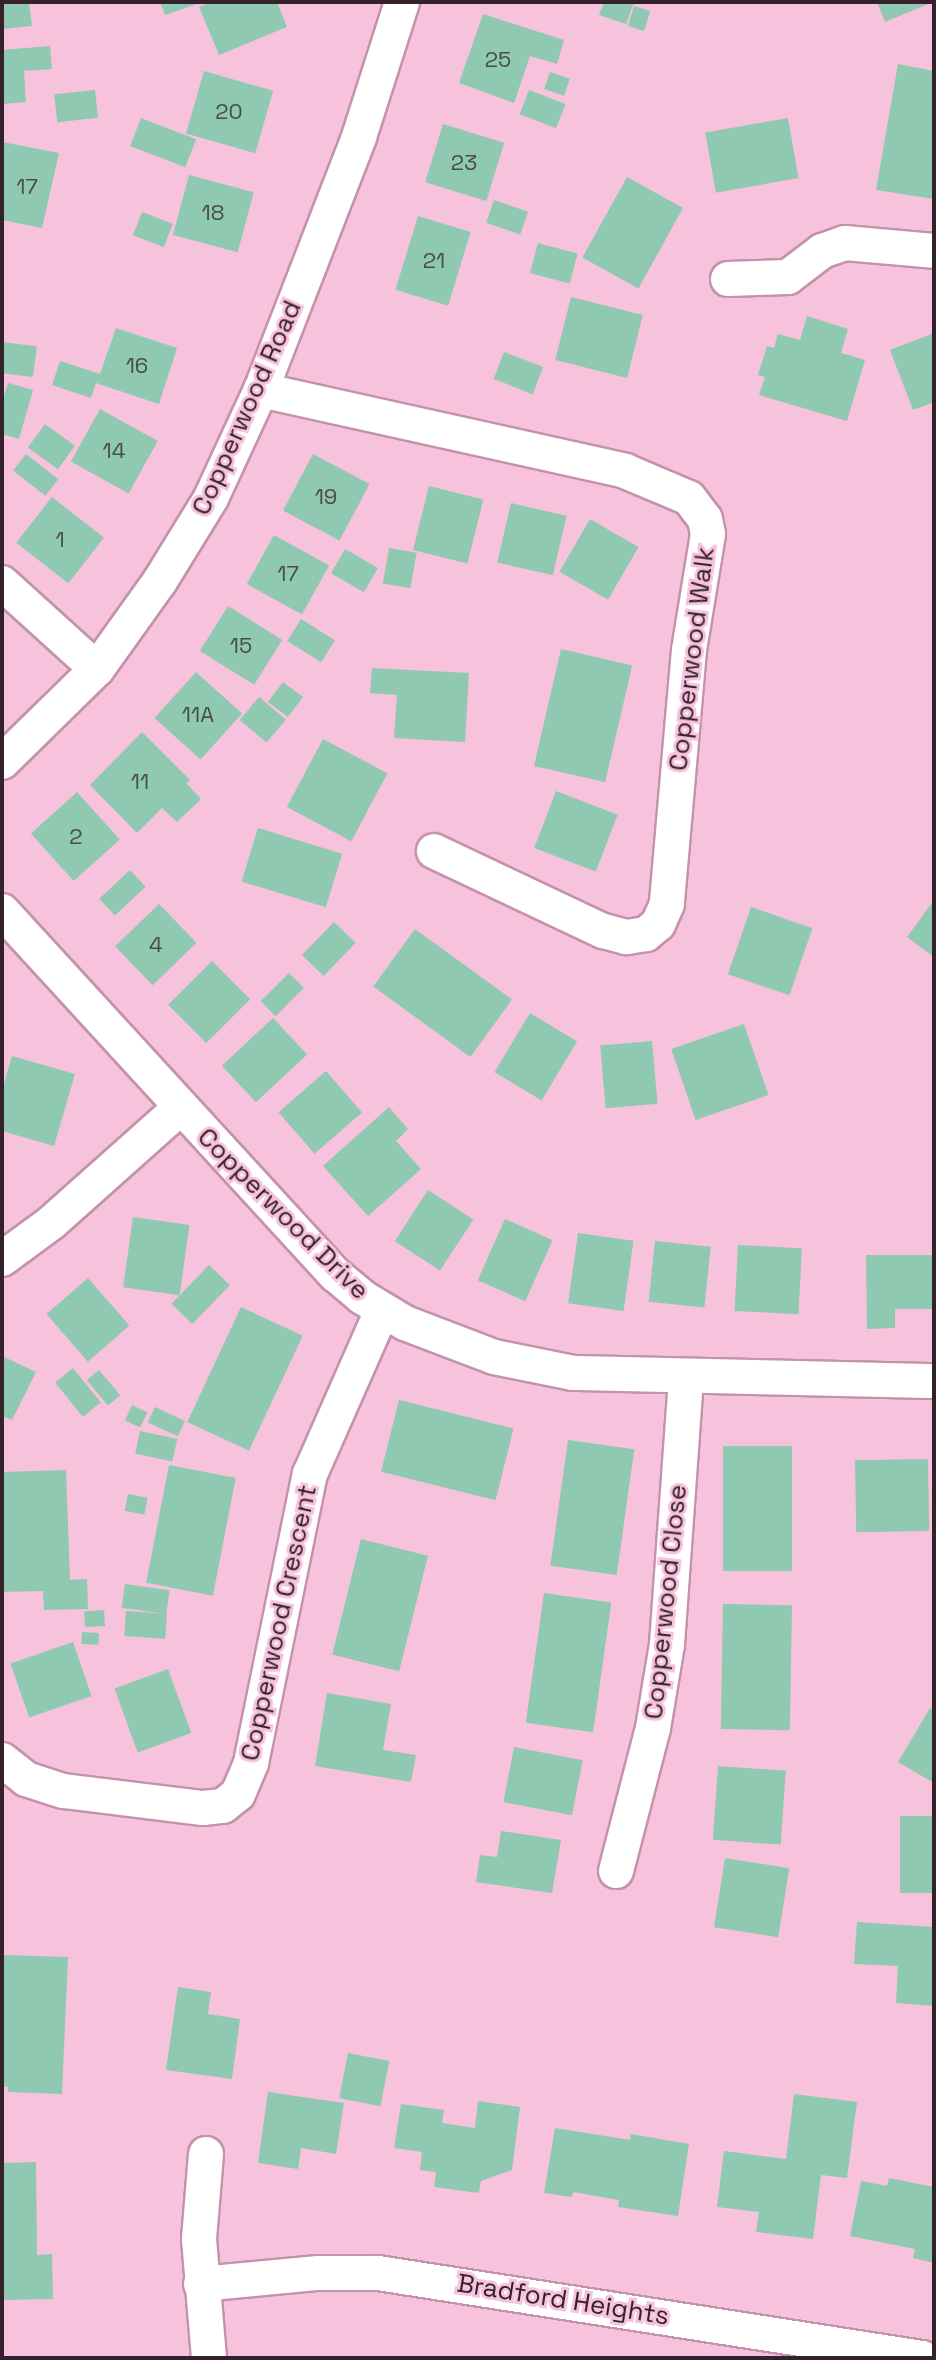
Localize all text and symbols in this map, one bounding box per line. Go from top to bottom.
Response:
house number: 25 [485,47,511,73]
house number: 20 [215,99,243,125]
house number: 23 [451,150,477,176]
house number: 17 [16,174,38,200]
house number: 18 [202,200,224,226]
house number: 21 [423,248,445,274]
street label: Copperwood Road [186,296,308,520]
house number: 16 [126,353,148,379]
house number: 14 [103,438,125,464]
house number: 19 [315,484,337,510]
house number: 1 [55,527,65,553]
street label: Copperwood Walk [663,545,721,773]
house number: 17 [277,561,299,587]
house number: 15 [230,633,252,659]
house number: 11A [182,702,214,728]
house number: 11 [131,769,149,795]
house number: 2 [69,824,83,850]
house number: 4 [149,932,163,958]
street label: Copperwood Drive [191,1122,375,1306]
street label: Copperwood Crescent [235,1482,323,1764]
street label: Copperwood Close [638,1483,694,1721]
street label: Bradford Heights [455,2268,671,2332]

